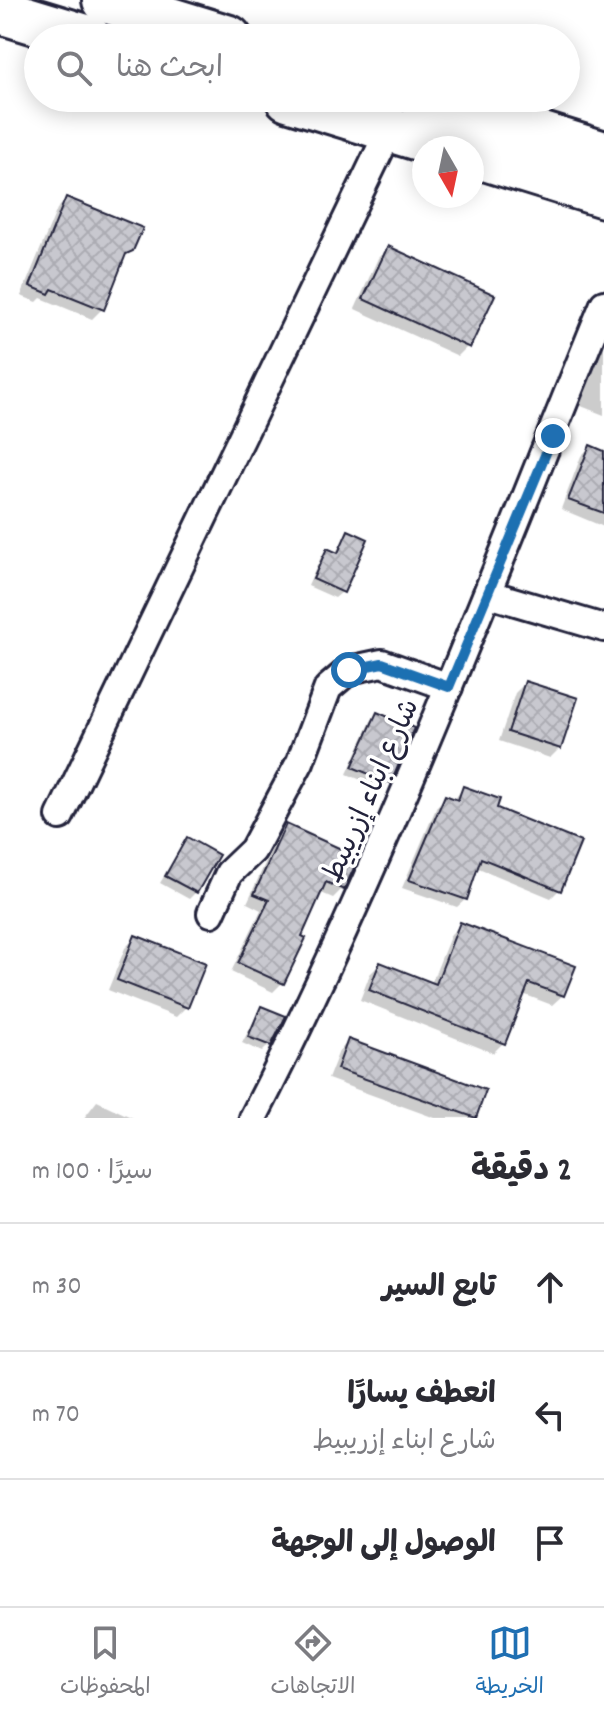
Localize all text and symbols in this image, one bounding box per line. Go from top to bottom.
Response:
search box [24,24,580,112]
icon: search [52,46,96,90]
text: ابحث هنا [116,49,223,92]
north arrow [412,136,484,208]
route end [535,418,571,454]
route start [331,652,367,688]
street label: شارع ابناء إزريبيط [315,694,432,890]
text: 2 دقيقة [471,1148,572,1197]
text: سيرًا · 100 m [32,1154,153,1191]
icon: ahead [528,1265,572,1309]
text: تابع السير [382,1268,496,1311]
text: 30 m [32,1269,82,1306]
text: انعطف يسارًا [347,1375,496,1418]
icon: left [528,1393,572,1437]
text: 70 m [32,1397,80,1434]
text: شارع ابناء إزريبيط [313,1424,496,1461]
icon: arrive [528,1521,572,1565]
text: الوصول إلى الوجهة [271,1524,496,1567]
tab: المحفوظات [60,1621,151,1705]
tab: الاتجاهات [270,1621,355,1705]
tab: الخريطة [475,1621,544,1705]

